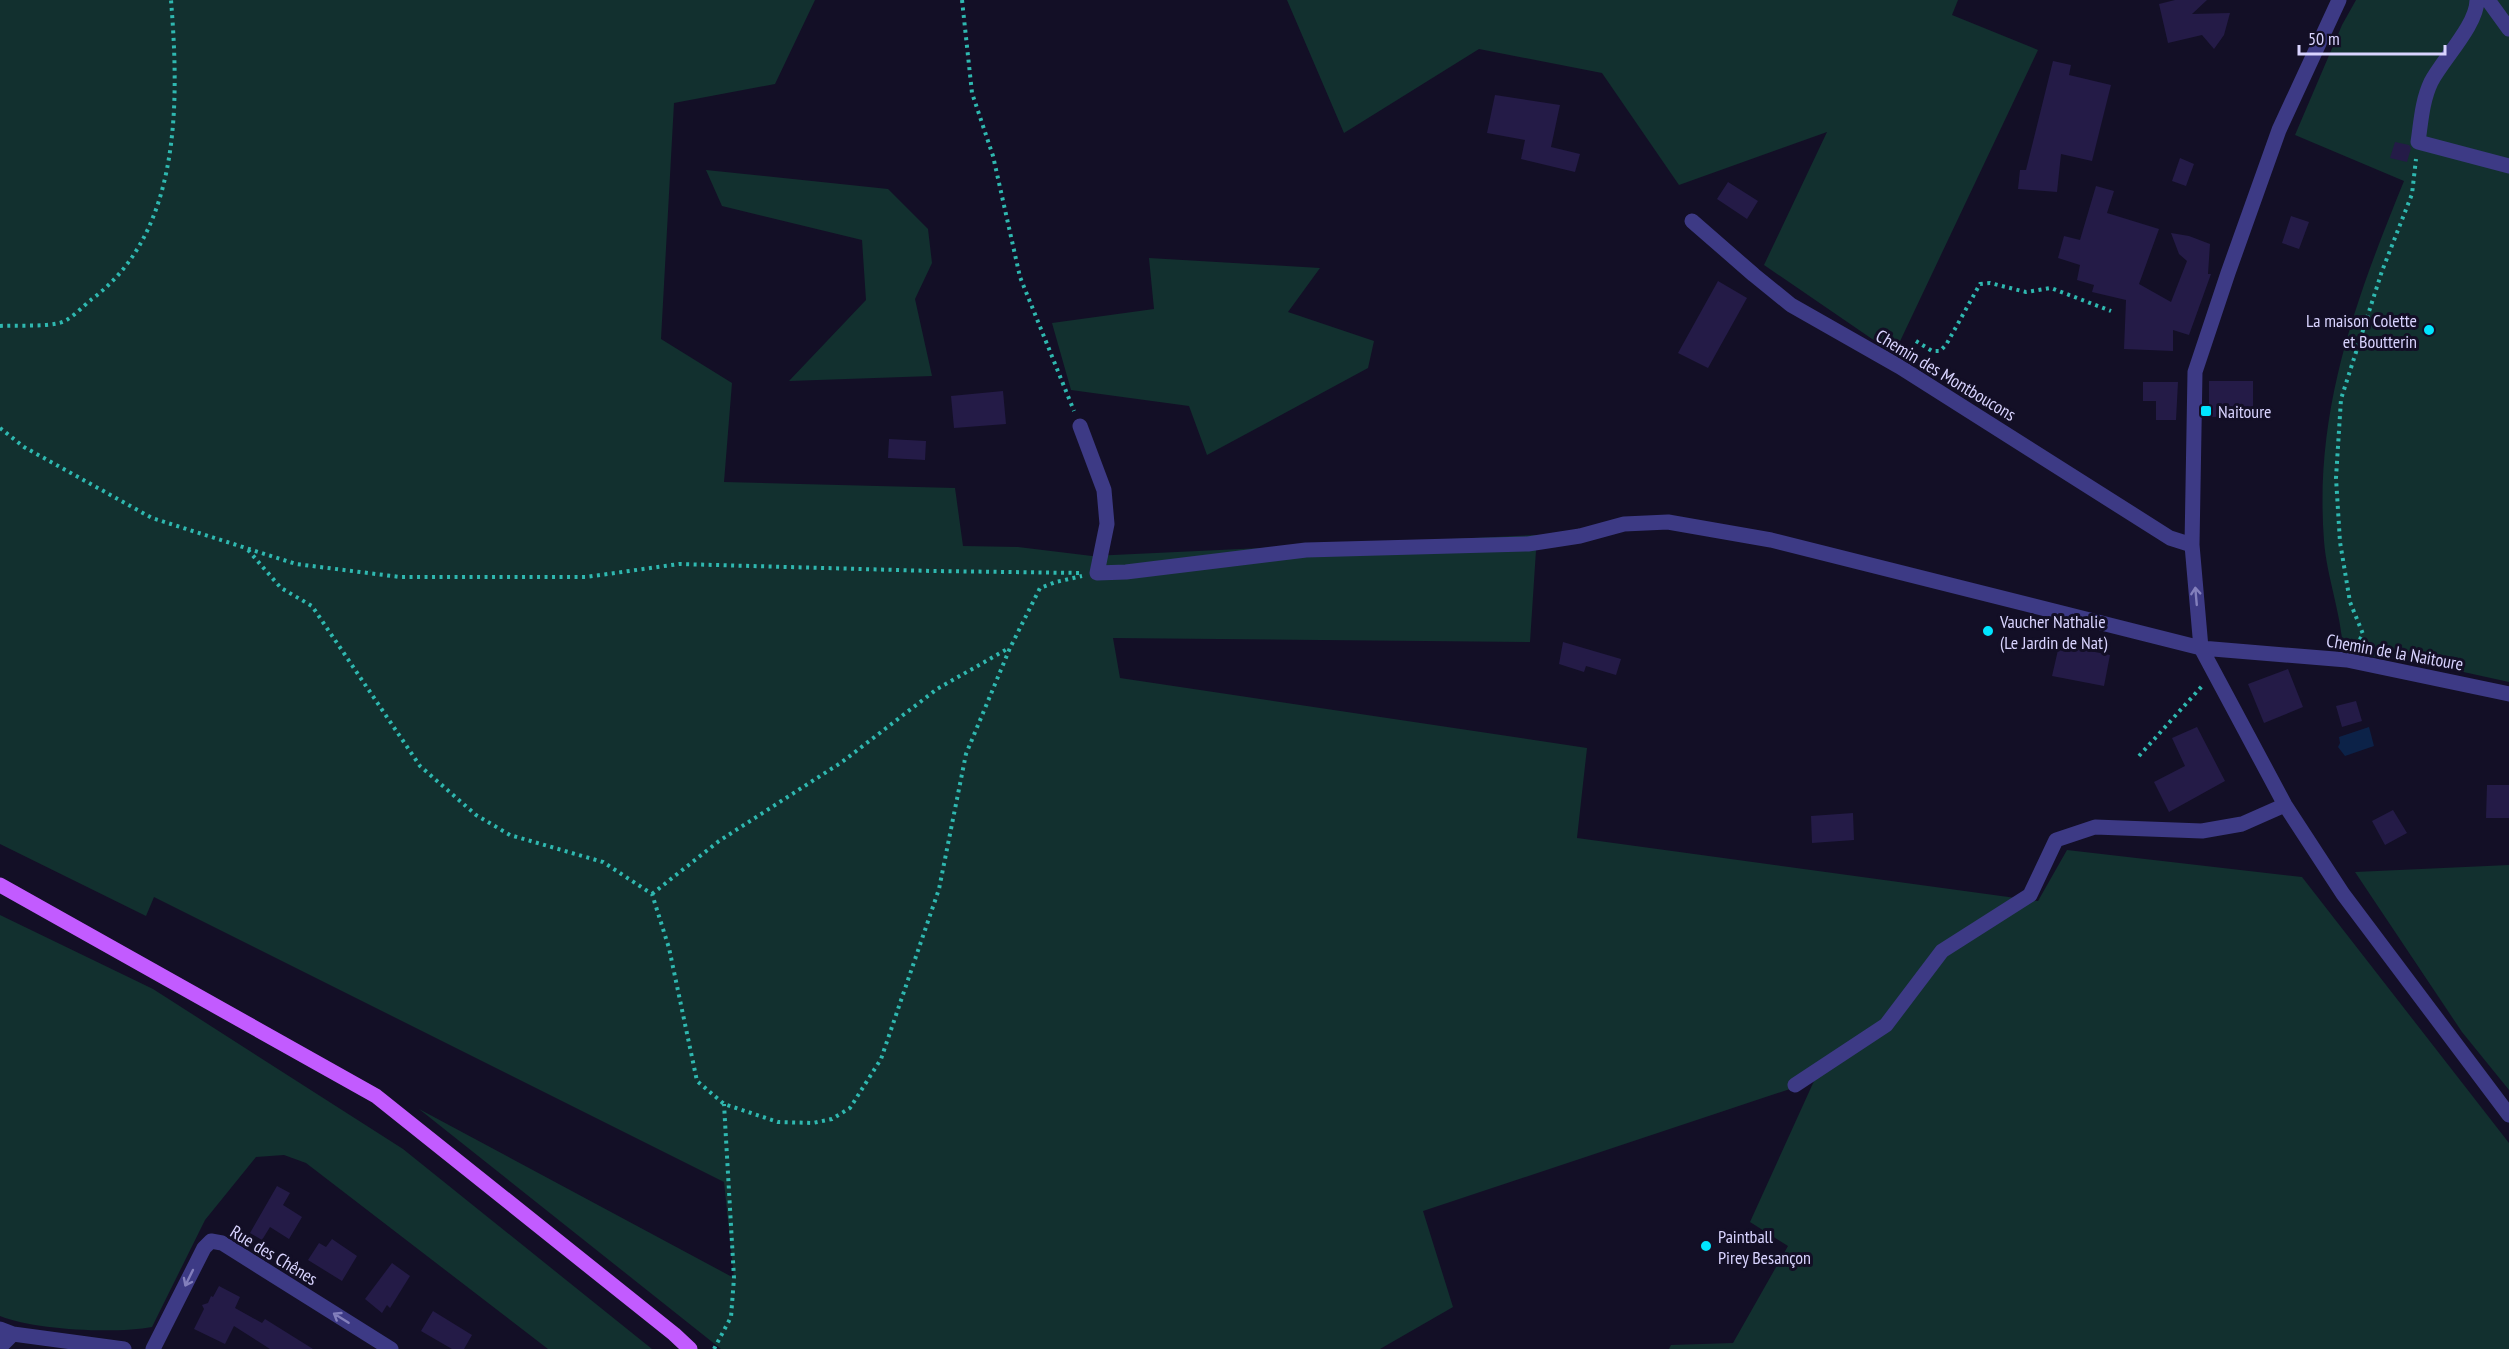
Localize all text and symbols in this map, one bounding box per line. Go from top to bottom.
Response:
scale bar [2299,18,2444,56]
text: 50 m [2308,27,2340,50]
place label: La maison Colette et Boutterin [2306,309,2417,353]
marker: La maison Colette et Boutterin [2422,323,2436,337]
street label: Chemin des Montboucons [1872,324,2020,426]
place label: Naitoure [2218,400,2272,423]
marker: Naitoure [2199,404,2213,418]
one-way arrow [2190,587,2201,607]
place label: Vaucher Nathalie (Le Jardin de Nat) [1999,610,2108,654]
marker: Vaucher Nathalie (Le Jardin de Nat) [1981,624,1995,638]
street label: Chemin de la Naitoure [2325,629,2465,675]
street label: Rue des Chênes [226,1220,322,1290]
place label: Paintball Pirey Besançon [1718,1225,1811,1269]
marker: Paintball Pirey Besançon [1699,1239,1713,1253]
one-way arrow [183,1268,194,1286]
one-way arrow [333,1311,350,1323]

